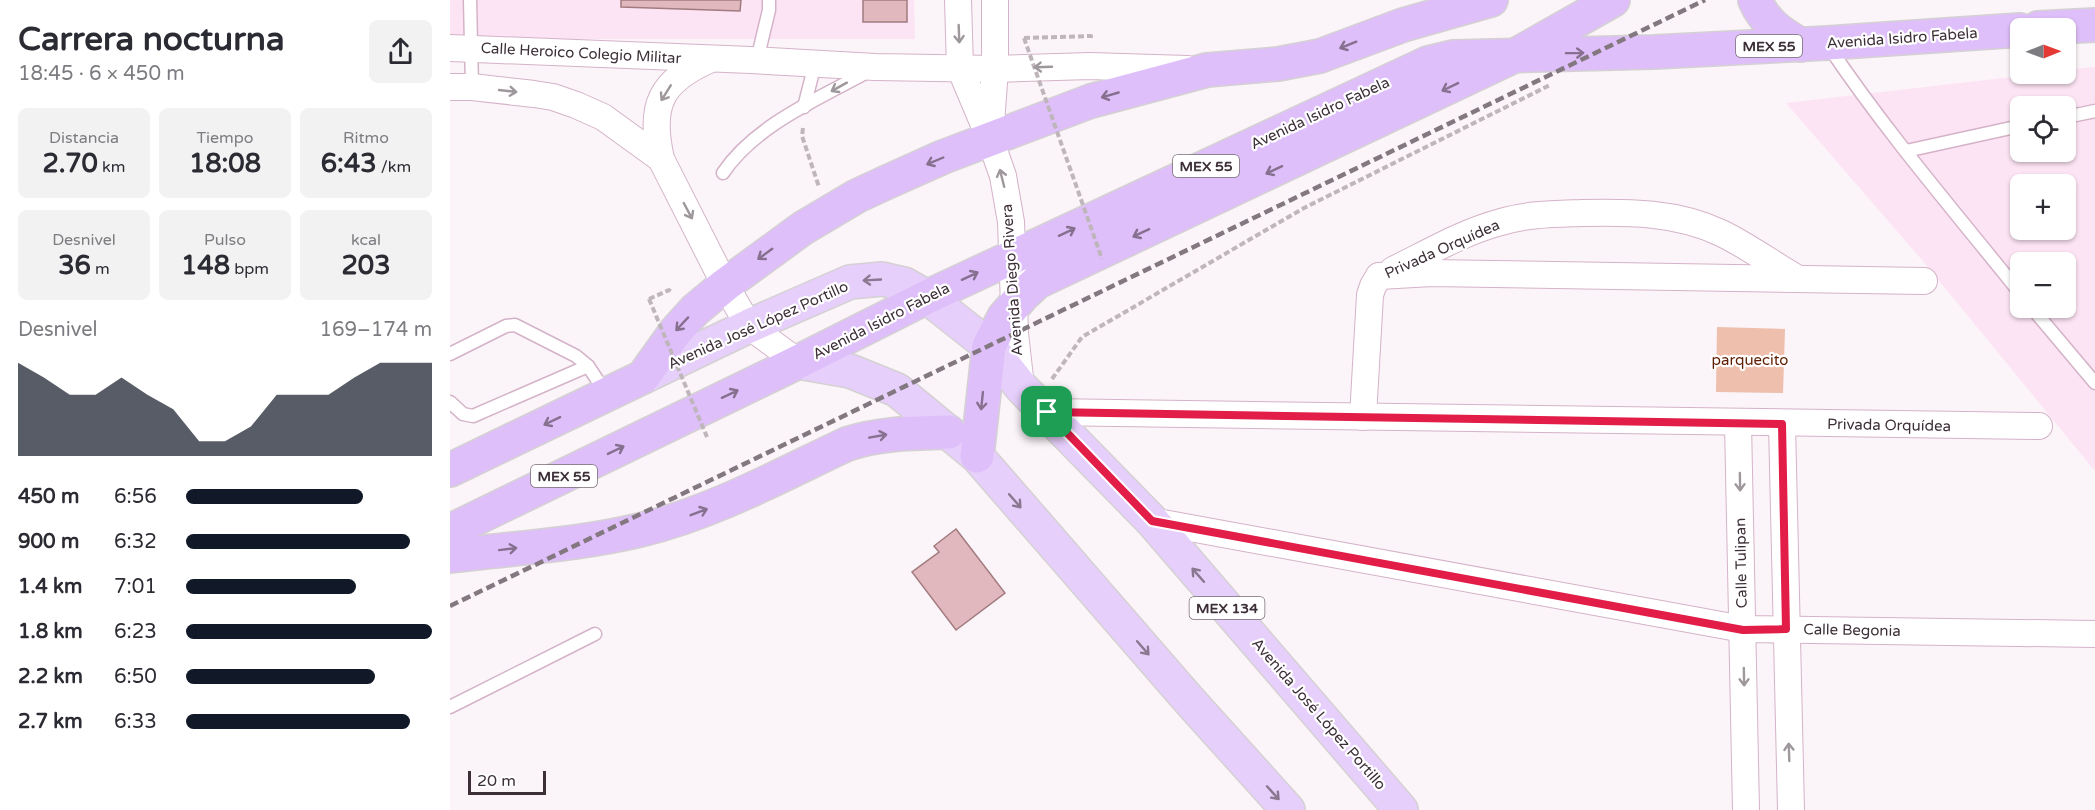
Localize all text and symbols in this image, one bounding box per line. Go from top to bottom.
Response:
north arrow [2010,18,2076,84]
map controls [2010,18,2076,318]
text: Carrera nocturna [18,20,284,59]
button: share [369,20,432,83]
one-way arrow [953,24,964,44]
street label: Avenida Isidro Fabela [1826,24,1978,52]
road number: MEX 55 [1736,35,1802,57]
street label: Calle Heroico Colegio Militar [480,39,682,67]
one-way arrow [1339,40,1358,51]
one-way arrow [1564,48,1584,59]
one-way arrow [1034,61,1054,72]
text: 18:45 · 6 × 450 m [18,62,185,86]
street label: Avenida Isidro Fabela [1248,73,1392,153]
one-way arrow [1441,81,1459,93]
one-way arrow [831,82,849,93]
one-way arrow [660,84,672,101]
one-way arrow [498,86,518,97]
one-way arrow [1101,90,1120,101]
button: locate [2010,96,2076,162]
text: Distancia [49,128,119,148]
text: Tiempo [196,128,254,148]
text: Ritmo [343,128,389,148]
text: 2.70 [42,148,98,179]
text: 18:08 [189,148,261,179]
text: 6:43 [321,148,377,179]
one-way arrow [927,155,945,167]
road number: MEX 55 [1173,155,1239,177]
text: km [98,157,126,177]
text: /km [377,157,411,177]
one-way arrow [1265,165,1283,177]
one-way arrow [996,169,1008,188]
button: + [2010,174,2076,240]
one-way arrow [682,202,694,219]
street label: Avenida Diego Rivera [998,203,1026,357]
street label: Privada Orquídea [1382,216,1502,282]
one-way arrow [1057,225,1075,237]
one-way arrow [1133,227,1151,239]
text: Desnivel [52,230,116,250]
text: Pulso [204,230,246,250]
text: kcal [351,230,381,250]
one-way arrow [758,248,774,261]
text: 36 [58,250,91,281]
text: 148 [181,250,230,281]
text: 203 [342,250,390,281]
button: − [2010,252,2076,318]
text: m [91,259,110,279]
text: bpm [230,259,269,279]
one-way arrow [961,270,979,282]
one-way arrow [863,275,883,286]
street label: Avenida José López Portillo [665,277,851,373]
street label: Avenida Isidro Fabela [810,279,952,363]
one-way arrow [675,316,689,331]
text: Desnivel [18,318,97,342]
text: 169–174 m [319,318,432,342]
park label: parquecito [1712,351,1788,369]
pin [1021,386,1072,437]
one-way arrow [721,388,739,400]
one-way arrow [976,390,987,410]
icon: arrive [1030,395,1063,428]
one-way arrow [544,415,562,427]
street label: Privada Orquídea [1827,415,1951,435]
one-way arrow [868,430,887,441]
one-way arrow [606,444,624,455]
road number: MEX 55 [531,465,597,487]
one-way arrow [1734,471,1745,491]
text: 450 m [18,485,79,509]
text: 6:56 [114,485,157,509]
one-way arrow [1008,493,1022,508]
one-way arrow [689,505,708,516]
street label: Calle Tulipan [1731,518,1751,608]
text: 900 m [18,530,79,554]
text: 6:32 [114,530,157,554]
one-way arrow [498,543,517,554]
one-way arrow [1192,567,1205,583]
text: 1.4 km [18,575,82,599]
text: 7:01 [114,575,157,599]
road number: MEX 134 [1190,597,1264,619]
text: 1.8 km [18,620,83,644]
text: 6:23 [114,620,157,644]
street label: Calle Begonia [1803,620,1901,640]
street label: Avenida José López Portillo [1248,634,1390,794]
one-way arrow [1136,639,1150,655]
text: 2.2 km [18,665,83,689]
text: 6:50 [114,665,157,689]
one-way arrow [1738,666,1750,686]
text: 2.7 km [18,710,83,734]
text: 6:33 [114,710,157,734]
one-way arrow [1783,742,1795,762]
scale bar [468,768,546,796]
text: 20 m [477,771,516,791]
one-way arrow [1266,785,1280,800]

